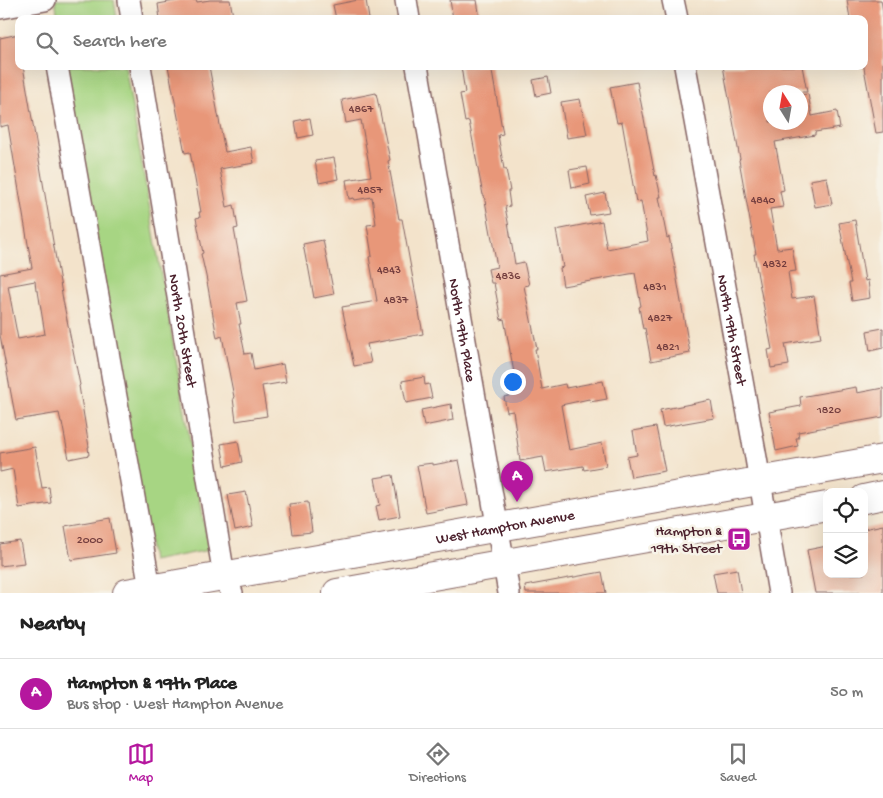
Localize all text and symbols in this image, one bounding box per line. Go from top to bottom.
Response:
search box [15,15,868,70]
icon: search [33,29,61,57]
text: Search here [73,31,167,54]
north arrow [763,85,808,130]
house number: 4867 [349,103,374,117]
house number: 4857 [358,184,383,198]
house number: 4840 [751,194,776,208]
house number: 4832 [763,258,787,272]
house number: 4843 [377,264,401,278]
house number: 4836 [496,270,521,284]
street label: North 20th Street [163,273,200,390]
street label: North 19th Street [712,273,750,389]
street label: North 19th Place [443,277,479,384]
house number: 4831 [643,281,667,295]
house number: 4837 [384,294,409,308]
house number: 4827 [648,312,673,326]
house number: 4821 [657,341,680,355]
your location [500,369,526,395]
house number: 1820 [816,404,841,418]
pin: A [501,461,533,502]
map controls [823,488,868,578]
button: locate [823,488,868,533]
street label: West Hampton Avenue [435,507,576,549]
place label: Hampton & 19th Street [650,523,724,558]
bus stop icon: Hampton & 19th Street [726,526,752,552]
button: layers [823,533,868,578]
house number: 2000 [77,534,103,548]
text: Nearby [20,613,85,638]
text: Hampton & 19th Place [67,673,237,696]
text: A [31,684,41,703]
text: 50 m [830,684,863,703]
text: Bus stop · West Hampton Avenue [67,696,283,715]
tab: Map [127,740,155,787]
tab: Directions [409,740,466,787]
tab: Saved [720,740,756,787]

